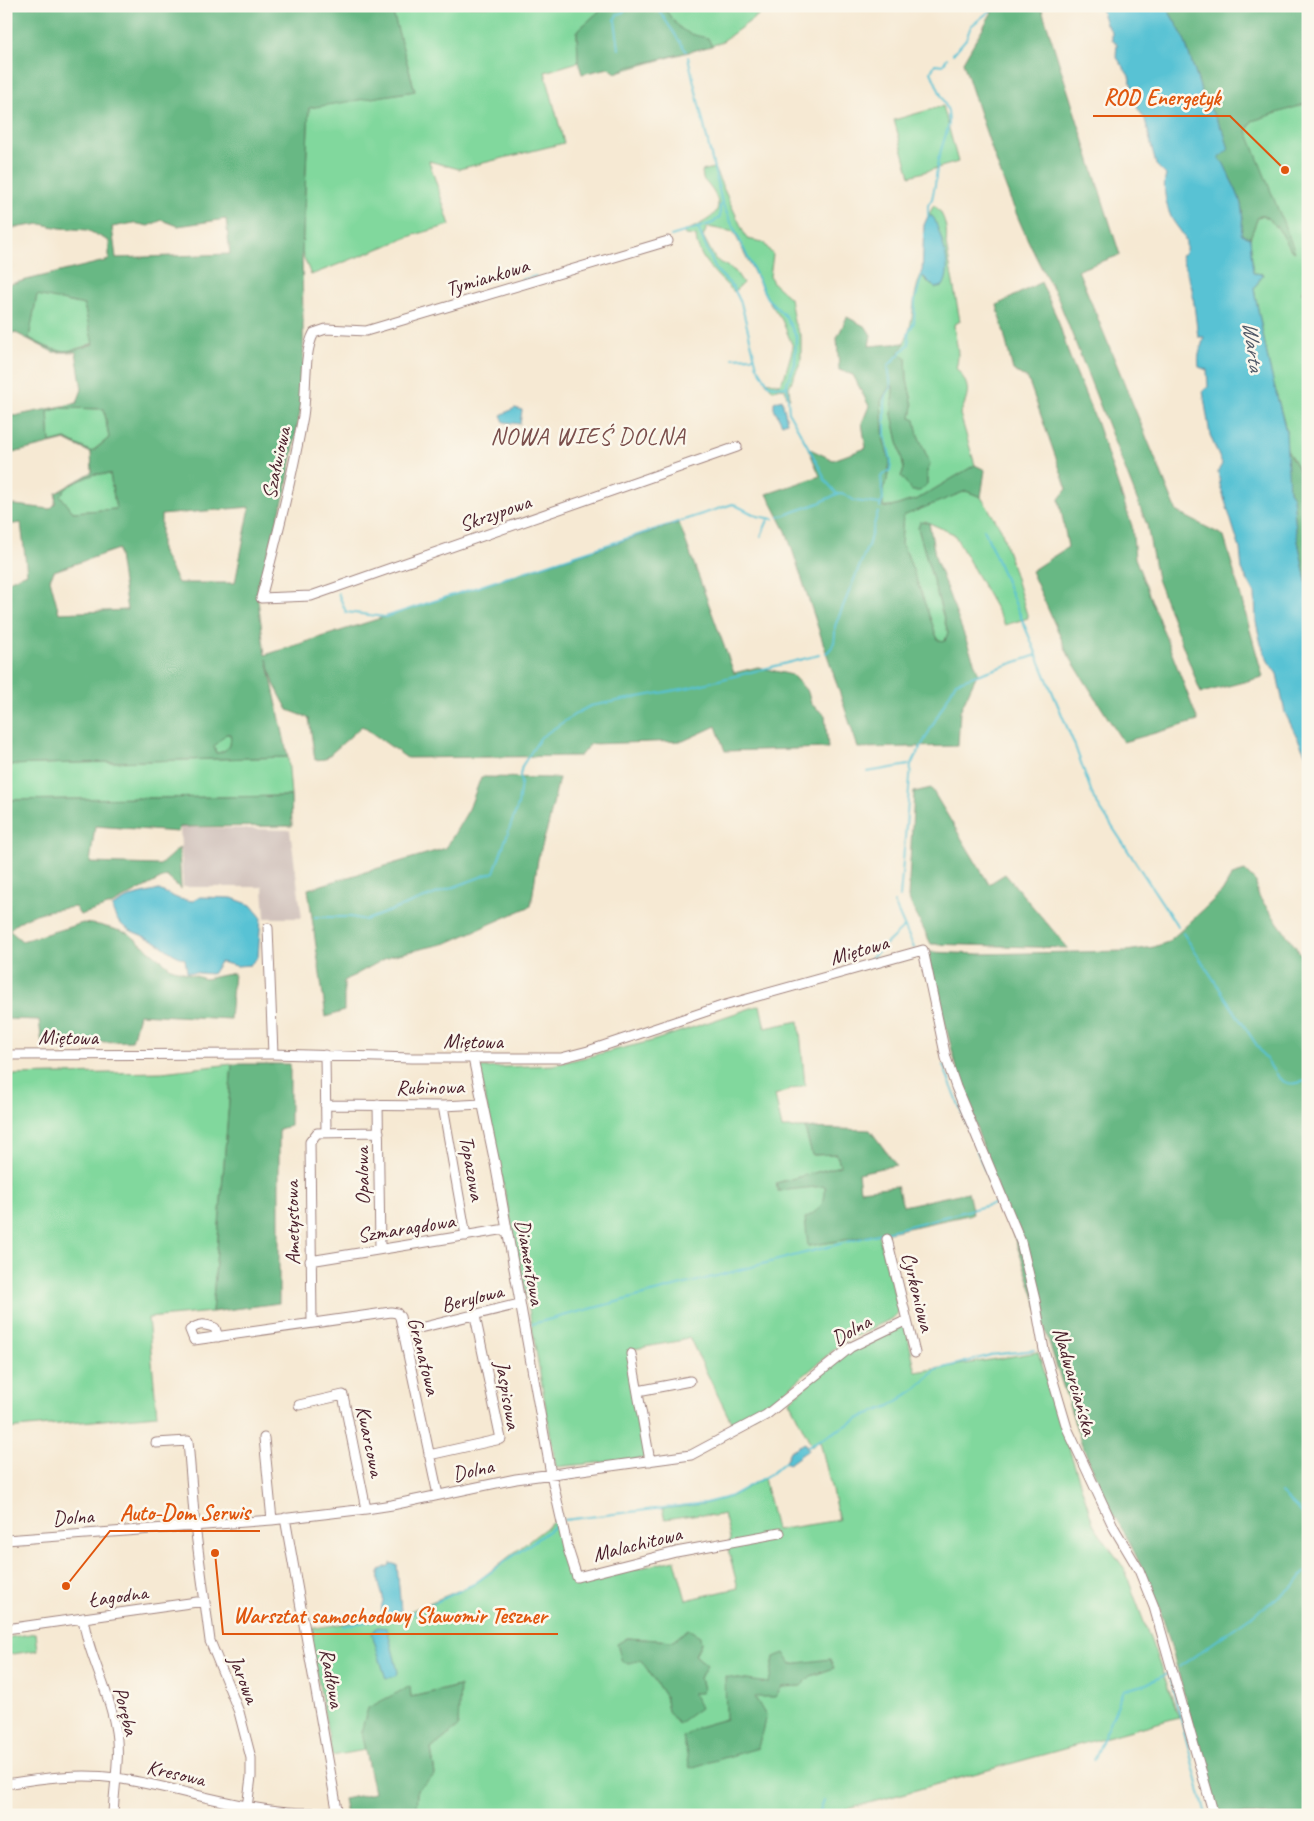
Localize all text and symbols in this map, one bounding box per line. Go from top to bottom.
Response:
callout: ROD Energetyk [1093,79,1230,116]
text: ROD Energetyk [1104,84,1222,112]
street label: Tymiankowa [442,252,533,302]
water label: Warta [1236,320,1271,375]
district label: NOWA WIEŚ DOLNA [490,421,686,451]
street label: Szałwiowa [256,422,297,501]
street label: Skrzypowa [456,488,536,537]
street label: Miętowa [827,929,893,971]
street label: Miętowa [38,1024,99,1050]
street label: Miętowa [443,1028,504,1054]
street label: Rubinowa [396,1073,466,1101]
street label: Topazowa [454,1133,491,1204]
street label: Opalowa [348,1144,376,1205]
street label: Ametystowa [278,1178,306,1265]
street label: Szmaragdowa [355,1207,458,1249]
street label: Diamentowa [510,1217,551,1308]
street label: Cyrkoniowa [896,1250,941,1336]
street label: Berylowa [438,1277,508,1318]
street label: Dolna [827,1308,877,1352]
street label: Granatowa [402,1314,447,1399]
street label: Nadwarciańska [1047,1324,1103,1440]
street label: Jaspisowa [489,1358,527,1433]
street label: Kwarcowa [350,1403,391,1481]
street label: Dolna [450,1453,497,1487]
callout: Auto-Dom Serwis [110,1494,260,1531]
text: Auto-Dom Serwis [120,1499,252,1527]
street label: Dolna [52,1502,96,1531]
street label: Malachitowa [590,1520,686,1568]
street label: Łagodna [87,1579,152,1613]
callout: Warsztat samochodowy Sławomir Teszner [223,1597,558,1634]
text: Warsztat samochodowy Sławomir Teszner [233,1602,550,1630]
street label: Radłowa [314,1646,350,1711]
street label: Jarowa [222,1650,266,1709]
street label: Poręba [107,1684,145,1740]
street label: Kresowa [144,1754,210,1793]

